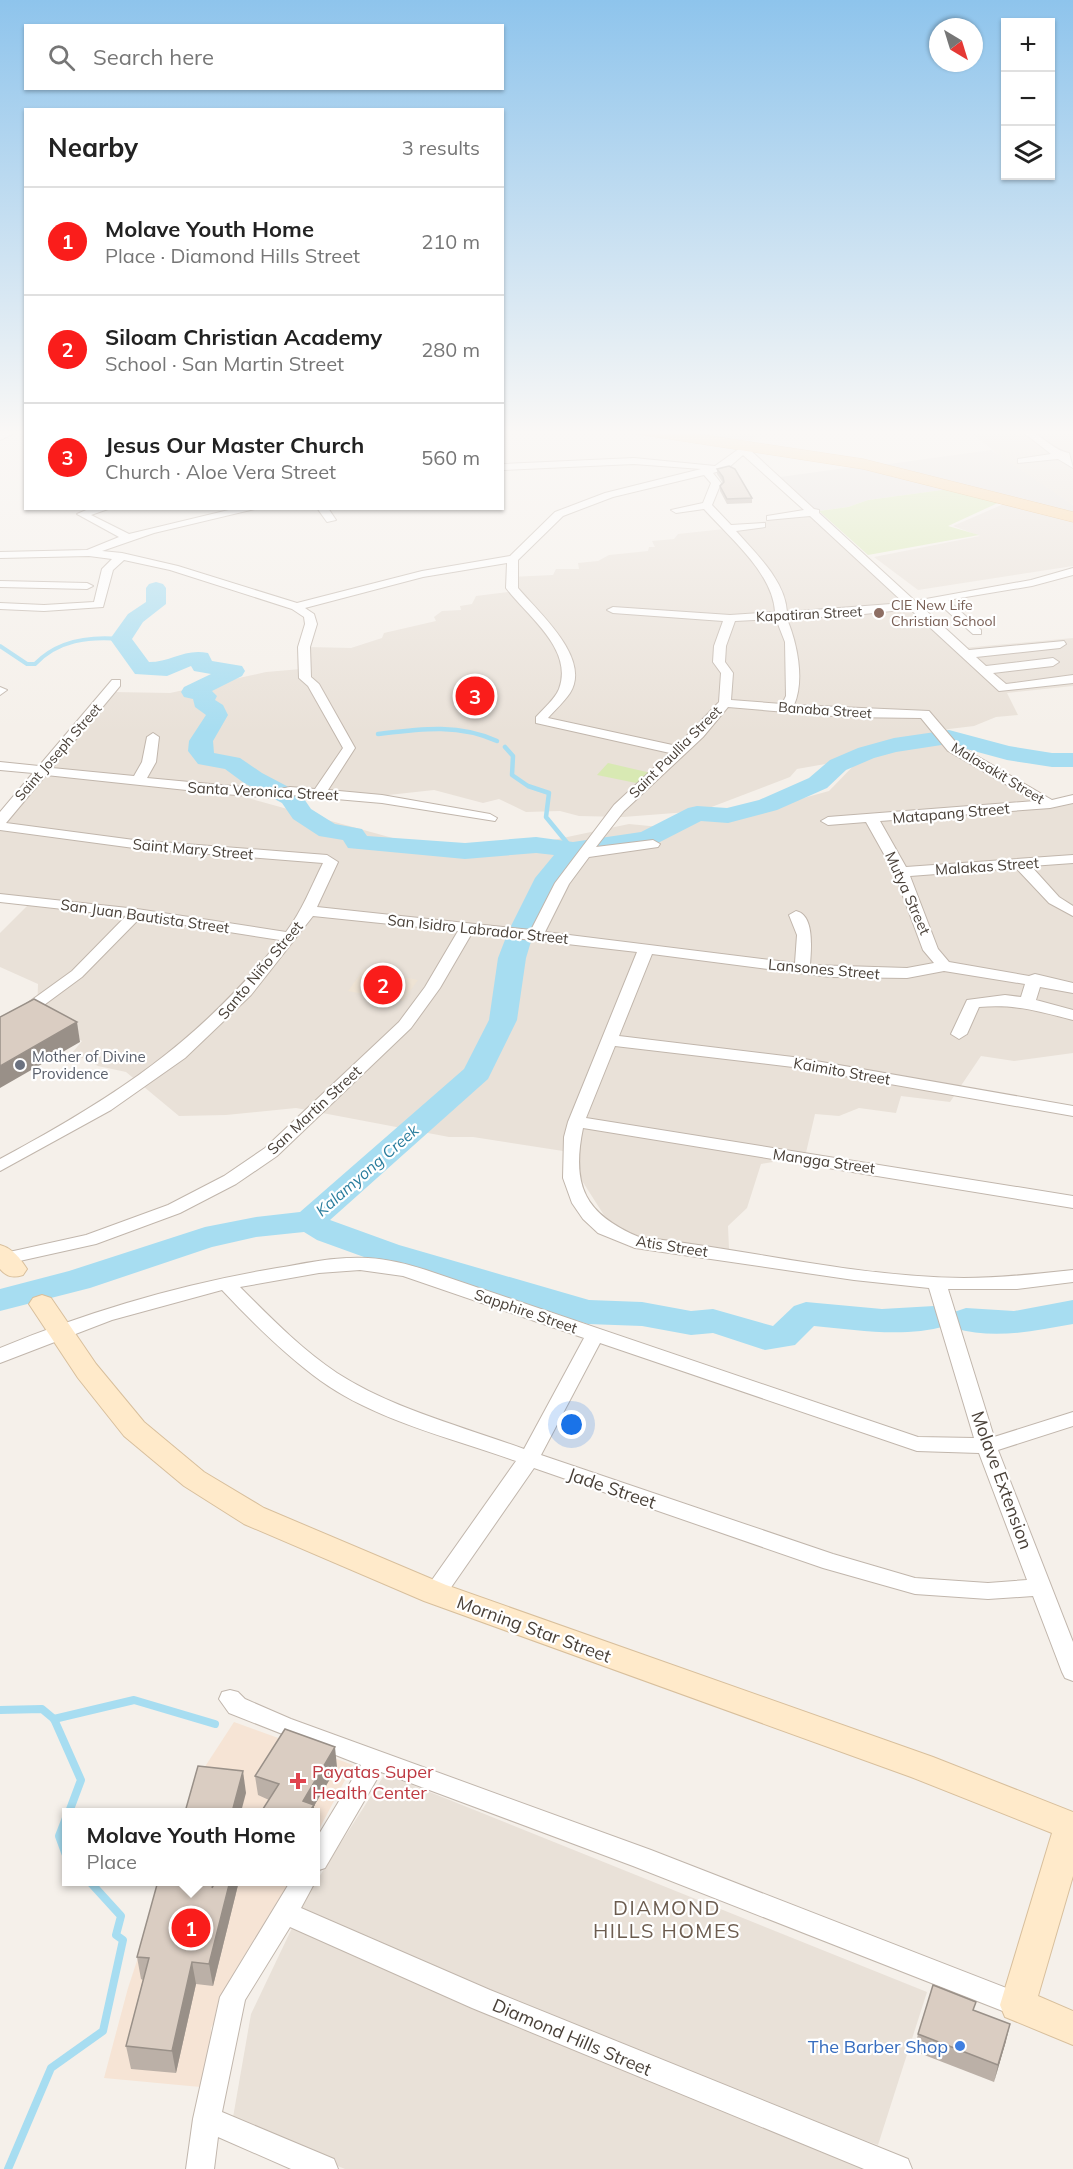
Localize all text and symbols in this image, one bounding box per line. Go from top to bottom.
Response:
north arrow [929,18,983,72]
map controls [1001,18,1055,180]
button: + [1001,18,1055,72]
search box [24,24,504,90]
icon: search [45,41,78,74]
text: Search here [93,43,214,71]
button: − [1001,72,1055,126]
button: layers [1001,126,1055,180]
text: Nearby [48,131,138,164]
text: 3 results [402,135,480,160]
text: Molave Youth Home [105,215,314,243]
text: 1 [62,229,74,254]
text: 210 m [421,229,480,254]
text: Place · Diamond Hills Street [105,243,360,268]
text: Siloam Christian Academy [105,323,382,351]
text: 2 [62,337,74,362]
text: 280 m [421,337,480,362]
text: School · San Martin Street [105,351,344,376]
text: Jesus Our Master Church [105,431,364,459]
text: 3 [62,445,74,470]
text: 560 m [421,445,480,470]
text: Church · Aloe Vera Street [105,459,336,484]
place label: ClE New Life Christian School [891,596,996,630]
street label: Kapatiran Street [755,602,863,626]
marker: ClE New Life Christian School [872,606,886,620]
pin: 3 [456,674,494,718]
street label: Banaba Street [778,698,872,722]
street label: Saint Joseph Street [11,699,105,804]
street label: Saint Paullia Street [625,702,725,802]
street label: Malasakit Street [948,738,1048,808]
street label: Santa Veronica Street [187,778,339,804]
street label: Matapang Street [892,798,1010,828]
street label: Saint Mary Street [132,834,254,864]
street label: Mutya Street [881,848,935,938]
street label: Malakas Street [934,853,1040,879]
street label: San Juan Bautista Street [59,895,231,937]
street label: San Isidro Labrador Street [387,910,569,948]
street label: Santo Niño Street [213,917,307,1023]
street label: Lansones Street [768,955,880,983]
pin: 2 [364,962,403,1008]
place label: Mother of Divine Providence [32,1047,146,1083]
street label: Kaimito Street [792,1053,892,1089]
marker: Mother of Divine Providence [13,1058,27,1072]
street label: San Martin Street [263,1062,365,1158]
water label: Kalamyong Creek [311,1119,423,1220]
street label: Mangga Street [772,1144,876,1178]
street label: Atis Street [635,1231,709,1261]
street label: Sapphire Street [472,1284,580,1338]
street label: Molave Extension [966,1408,1038,1552]
your location [557,1410,586,1439]
street label: Jade Street [565,1462,659,1514]
street label: Morning Star Street [454,1590,614,1668]
place label: Payatas Super Health Center [312,1760,434,1804]
marker: Payatas Super Health Center [289,1772,307,1790]
popup [62,1808,320,1886]
text: Molave Youth Home [87,1821,295,1849]
text: Place [87,1849,137,1874]
district label: DIAMOND HILLS HOMES [593,1895,741,1943]
pin: 1 [172,1906,210,1950]
street label: Diamond Hills Street [489,1993,655,2081]
place label: The Barber Shop [808,2035,948,2058]
marker: The Barber Shop [953,2039,967,2053]

